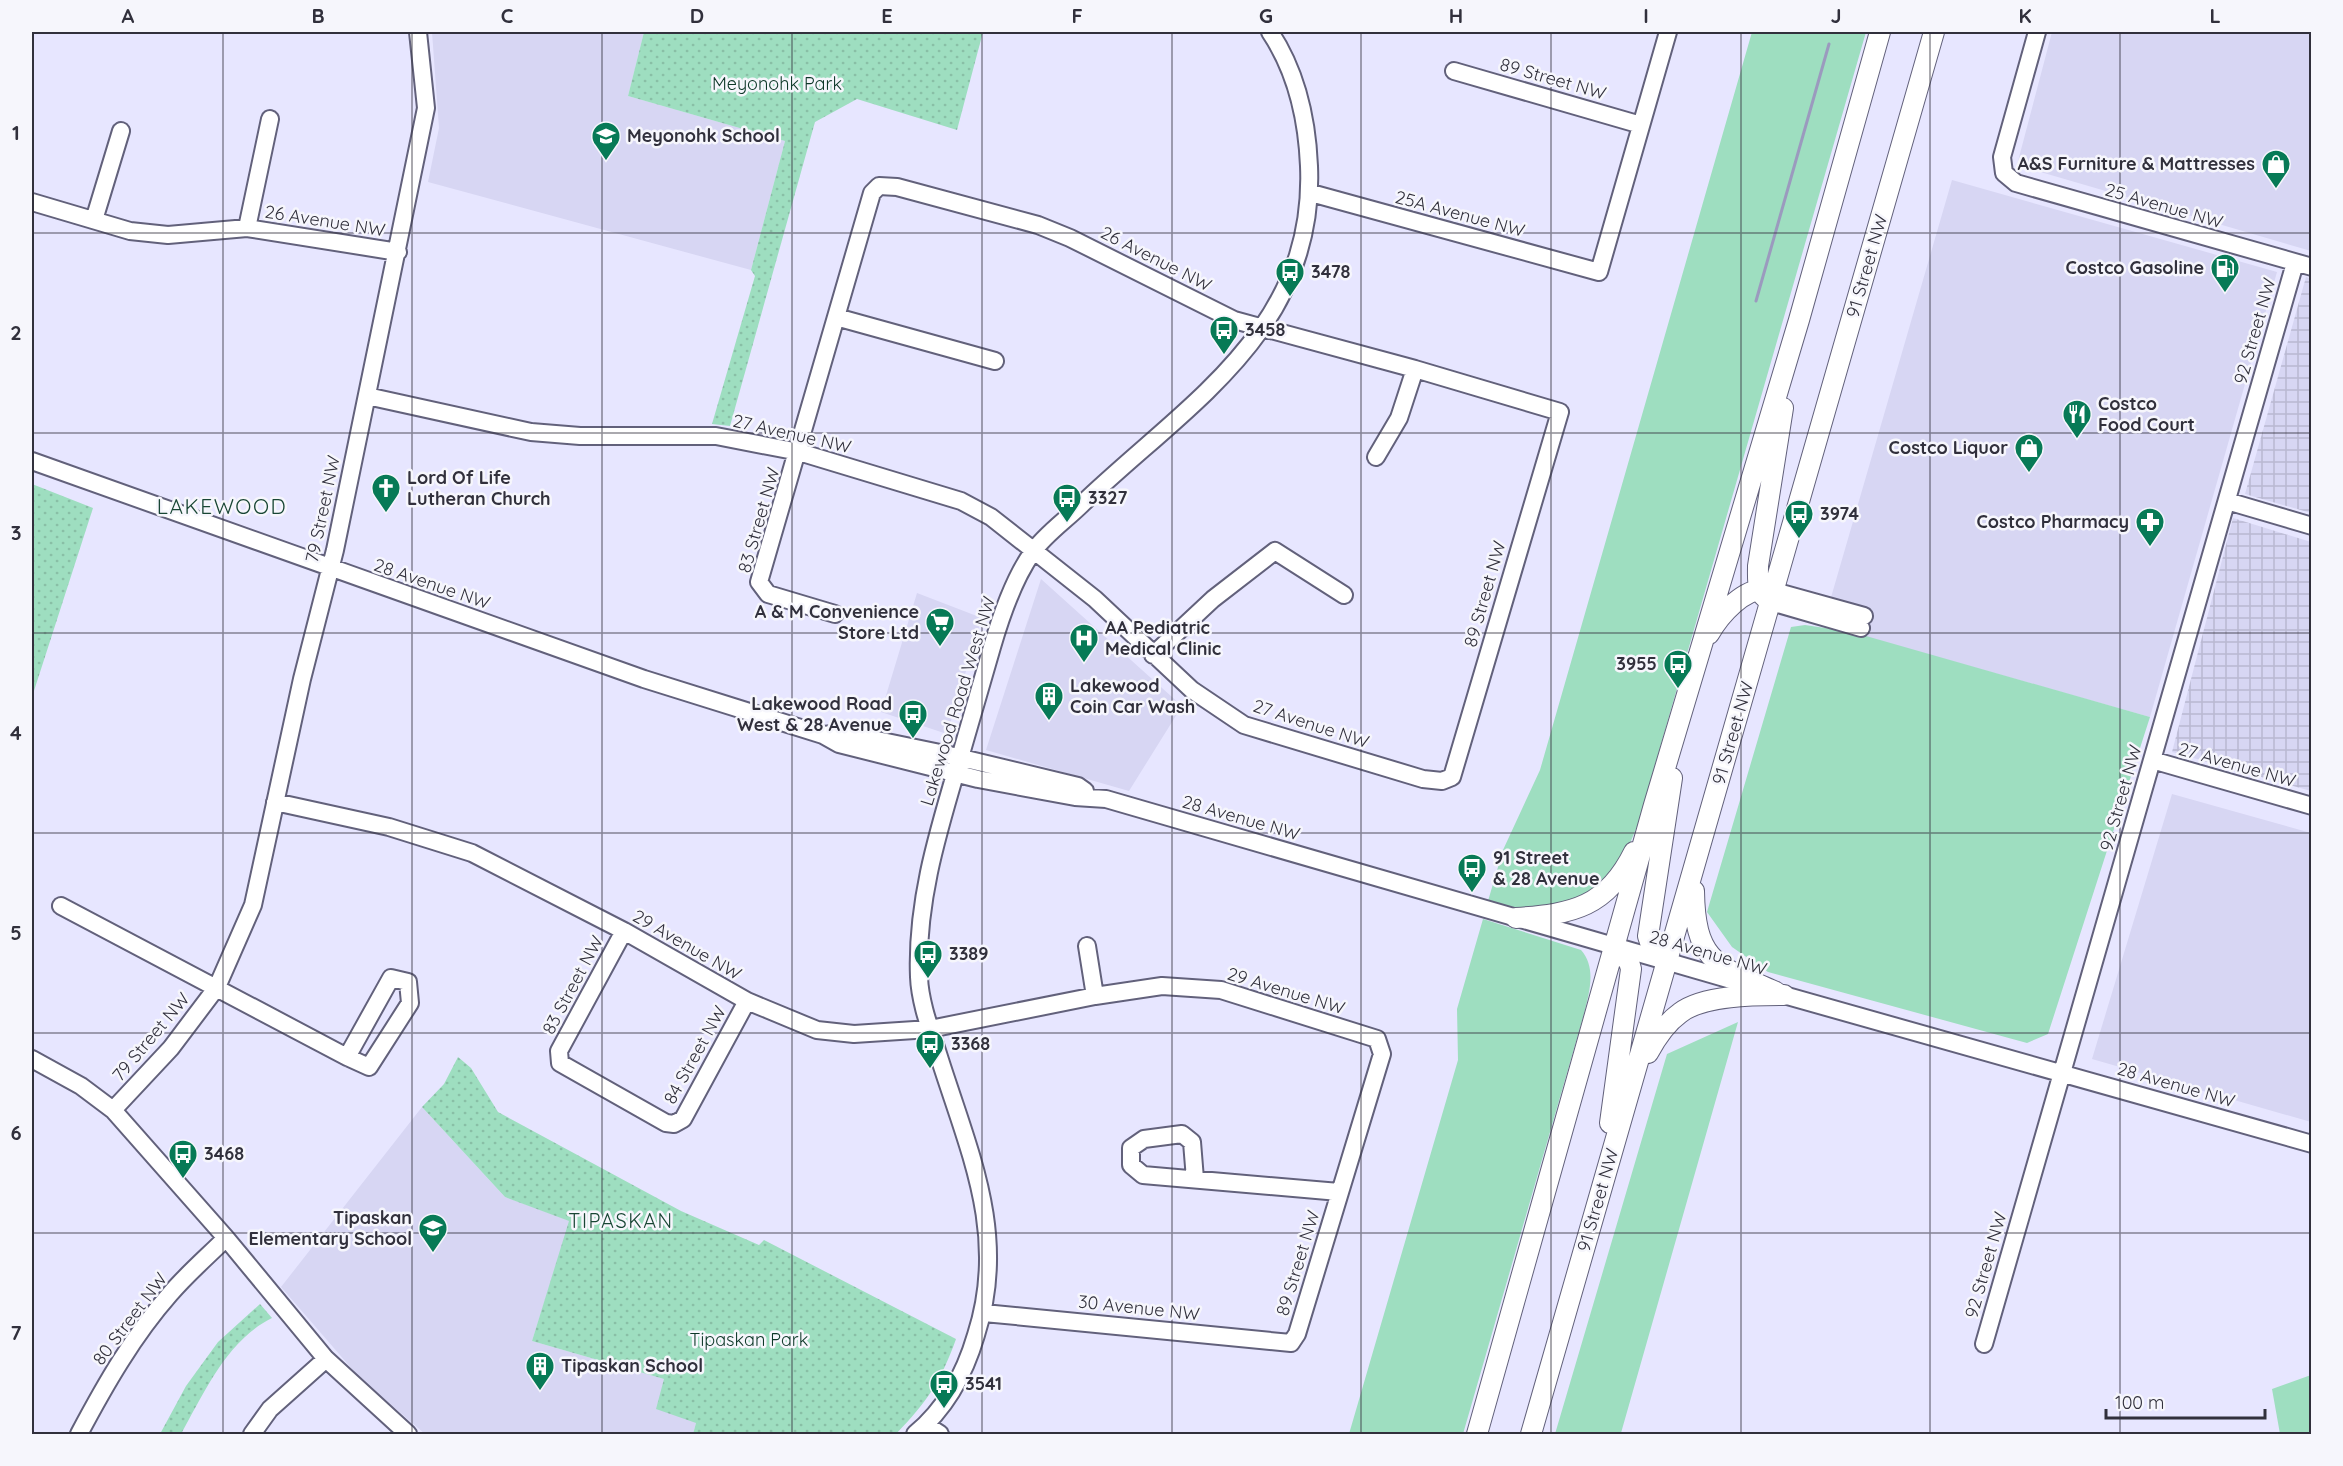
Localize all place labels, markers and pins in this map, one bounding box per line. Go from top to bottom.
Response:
school or university icon: Meyonohk School [590,120,622,162]
place label: Meyonohk School [627,124,780,147]
shop icon: A&S Furniture & Mattresses [2260,148,2292,190]
place label: A&S Furniture & Mattresses [2017,152,2255,175]
fuel station icon: Costco Gasoline [2209,252,2241,294]
bus stop icon: 3478 [1274,256,1306,298]
place label: Costco Gasoline [2065,256,2204,279]
place label: 3478 [1311,260,1351,283]
bus stop icon: 3458 [1208,314,1240,356]
place label: 3458 [1245,318,1286,341]
place label: Costco Food Court [2098,392,2195,436]
restaurant icon: Costco Food Court [2061,398,2093,440]
shop icon: Costco Liquor [2013,432,2045,474]
place label: Costco Liquor [1889,436,2008,459]
place label: Lord Of Life Lutheran Church [407,466,551,510]
church icon: Lord Of Life Lutheran Church [370,472,402,514]
bus stop icon: 3327 [1051,482,1083,524]
place label: 3327 [1088,486,1128,509]
bus stop icon: 3974 [1783,498,1815,540]
place label: 3974 [1820,502,1860,525]
pharmacy icon: Costco Pharmacy [2134,506,2166,548]
place label: Costco Pharmacy [1977,510,2129,533]
place label: A & M Convenience Store Ltd [755,600,919,644]
supermarket icon: A & M Convenience Store Ltd [924,606,956,648]
place label: AA Pediatric Medical Clinic [1105,616,1221,660]
hospital icon: AA Pediatric Medical Clinic [1068,622,1100,664]
bus stop icon: 3955 [1662,648,1694,690]
place label: 3955 [1616,652,1657,675]
place label: Lakewood Coin Car Wash [1070,674,1195,718]
building icon: Lakewood Coin Car Wash [1033,680,1065,722]
place label: Lakewood Road West & 28 Avenue [737,692,892,736]
bus stop icon: Lakewood Road West & 28 Avenue [897,698,929,740]
place label: 91 Street & 28 Avenue [1493,846,1600,890]
bus stop icon: 91 Street & 28 Avenue [1456,852,1488,894]
bus stop icon: 3389 [912,938,944,980]
place label: 3389 [949,942,988,965]
bus stop icon: 3368 [914,1028,946,1070]
place label: 3368 [951,1032,990,1055]
bus stop icon: 3468 [167,1138,199,1180]
place label: 3468 [204,1142,244,1165]
place label: Tipaskan Elementary School [248,1206,412,1250]
school or university icon: Tipaskan Elementary School [417,1212,449,1254]
building icon: Tipaskan School [524,1350,556,1392]
place label: Tipaskan School [561,1354,703,1377]
bus stop icon: 3541 [928,1368,960,1410]
place label: 3541 [965,1372,1002,1395]

